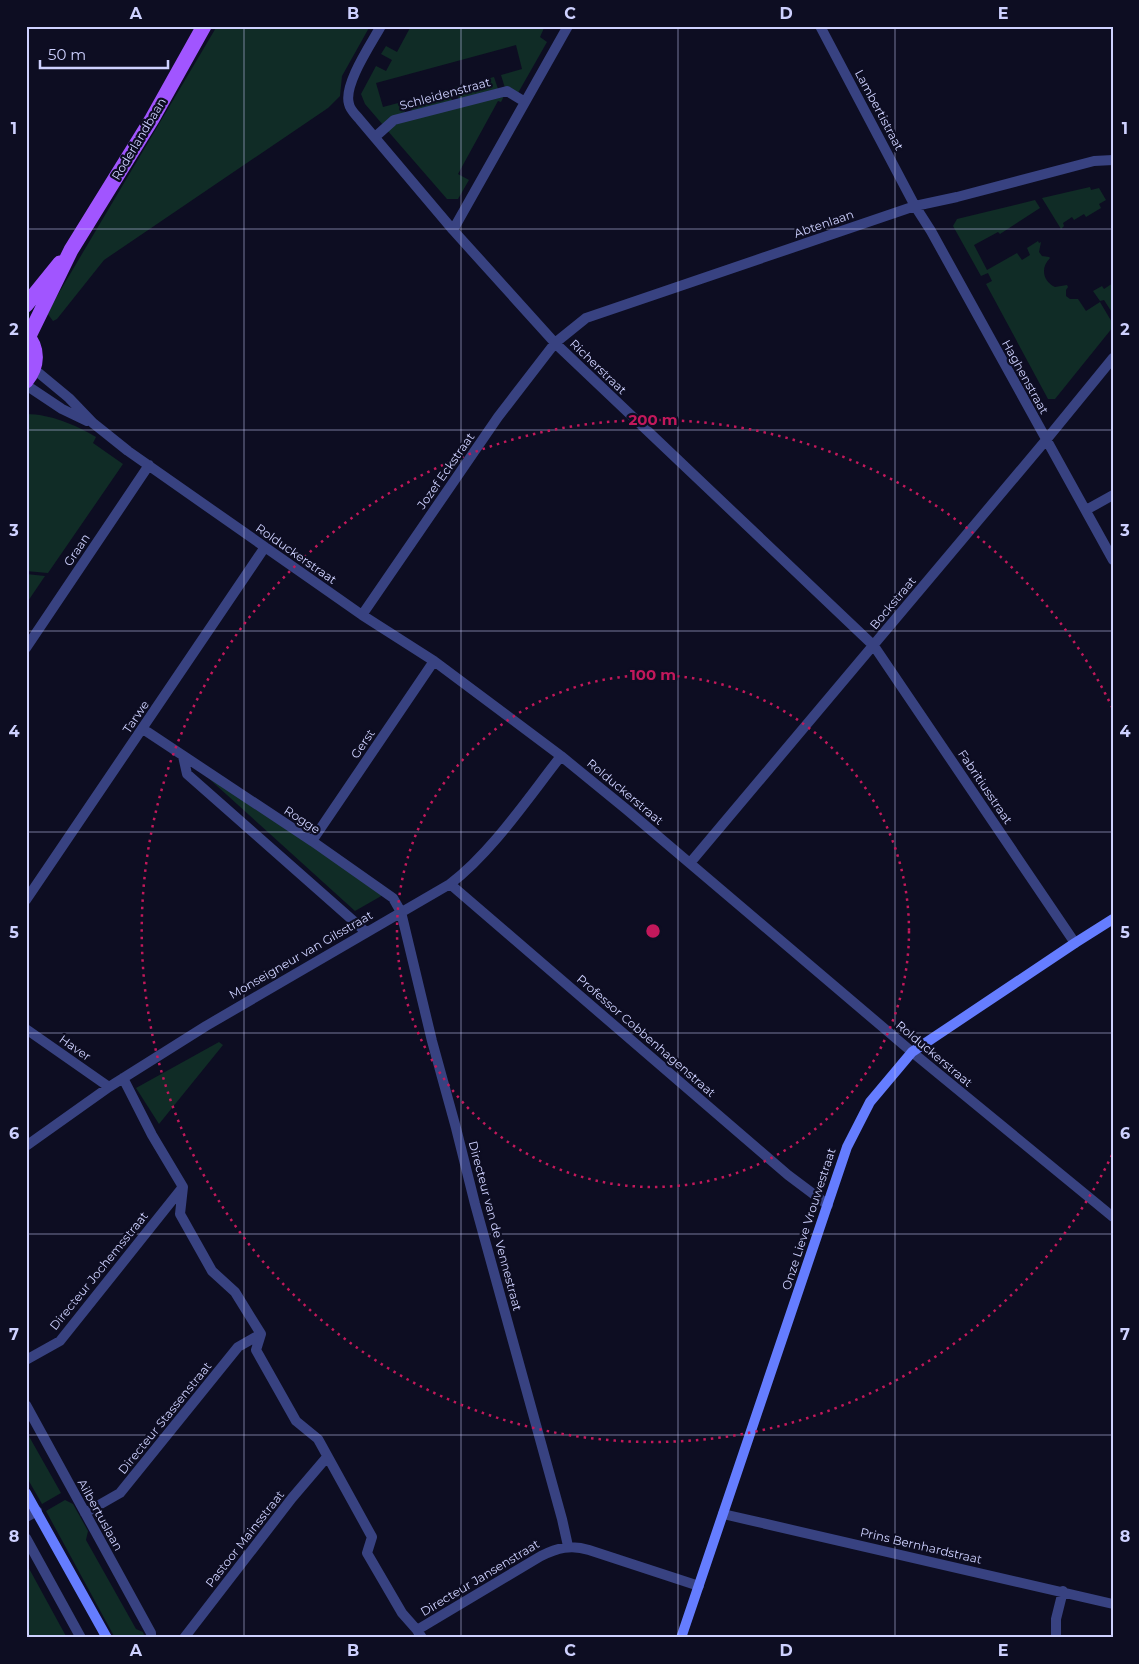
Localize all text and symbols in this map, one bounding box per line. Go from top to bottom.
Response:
text: A [129,4,143,23]
text: B [347,4,359,23]
text: C [564,4,576,23]
text: D [779,4,793,23]
text: E [998,4,1008,23]
scale bar [40,38,168,70]
text: 50 m [48,45,86,64]
street label: Lambertistraat [852,67,907,153]
street label: Schleidenstraat [398,74,492,113]
street label: Roderlandbaan [108,95,169,183]
text: 1 [11,119,17,138]
text: 1 [1122,119,1128,138]
street label: Abtenlaan [792,206,856,241]
text: 2 [9,320,19,339]
text: 2 [1120,320,1130,339]
street label: Richerstraat [567,336,630,397]
street label: Haghenstraat [999,337,1052,417]
text: 200 m [628,410,678,429]
street label: Jozef Eckstraat [413,430,477,513]
street label: Rolduckerstraat [253,520,340,587]
text: 3 [8,521,19,540]
text: 3 [1119,521,1130,540]
street label: Graan [60,531,93,569]
street label: Bockstraat [866,573,919,632]
text: 100 m [630,665,676,684]
street label: Tarwe [119,698,152,736]
text: 4 [8,722,20,741]
text: 4 [1119,722,1131,741]
street label: Gerst [347,726,378,761]
street label: Fabritiusstraat [955,747,1016,827]
street label: Rolduckerstraat [584,755,667,828]
street label: Rogge [281,802,323,837]
street label: Monseigneur van Gilsstraat [226,907,375,1002]
centre of rings [644,922,662,940]
text: 5 [9,923,19,942]
text: 5 [1120,923,1130,942]
street label: Professor Cobbenhagenstraat [574,971,719,1100]
street label: Rolduckerstraat [893,1017,976,1090]
street label: Haver [57,1031,94,1064]
text: 6 [9,1124,19,1143]
text: 6 [1120,1124,1130,1143]
street label: Directeur van de Vennestraat [466,1139,525,1313]
street label: Onze Lieve Vrouwestraat [778,1146,839,1292]
street label: Directeur Jochemsstraat [46,1208,151,1333]
text: 7 [9,1325,19,1344]
text: 7 [1120,1325,1130,1344]
street label: Directeur Stassenstraat [115,1358,215,1477]
street label: Ailbertuslaan [75,1476,126,1553]
street label: Pastoor Mainsstraat [202,1487,287,1590]
street label: Prins Bernhardstraat [859,1524,984,1567]
text: 8 [9,1527,19,1546]
text: 8 [1120,1527,1130,1546]
street label: Directeur Jansenstraat [417,1536,542,1619]
text: A [129,1641,143,1660]
text: B [347,1641,359,1660]
text: C [564,1641,576,1660]
text: D [779,1641,793,1660]
text: E [998,1641,1008,1660]

